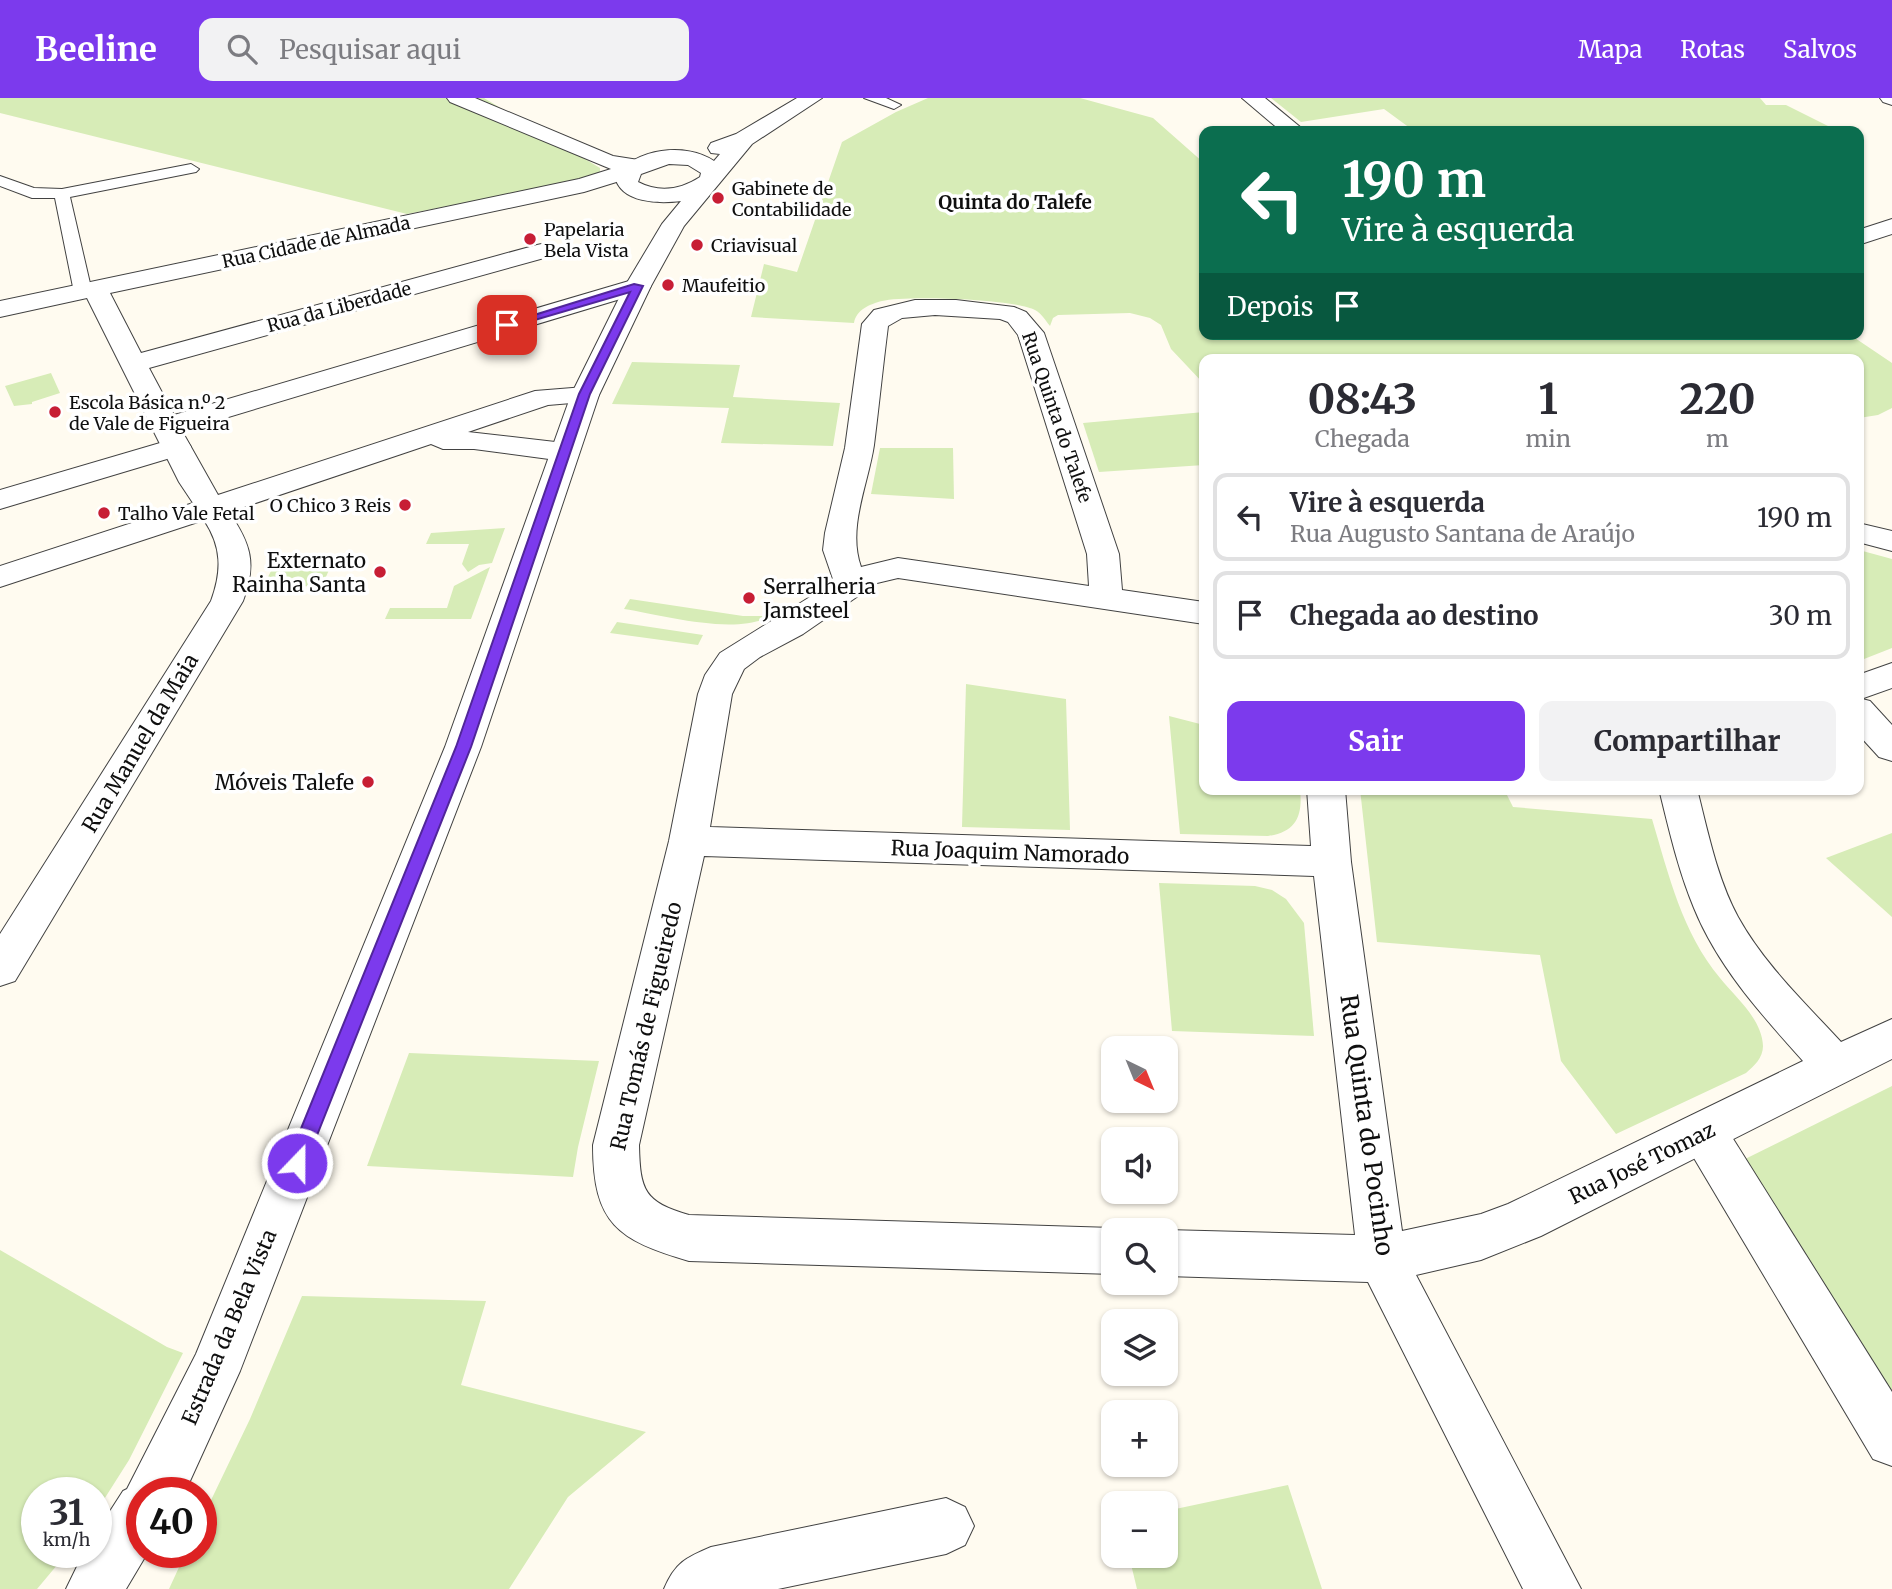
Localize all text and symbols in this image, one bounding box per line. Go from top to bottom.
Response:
search box [199,18,689,81]
text: Beeline [35,29,157,70]
icon: search [223,30,261,68]
text: Pesquisar aqui [279,33,461,66]
text: Mapa [1578,34,1642,65]
text: Rotas [1680,34,1745,65]
text: Salvos [1783,34,1857,65]
text: 190 m [1342,149,1486,210]
icon: left [1227,154,1318,245]
place label: Gabinete de Contabilidade [732,177,851,221]
marker: Gabinete de Contabilidade [710,190,726,206]
district label: Quinta do Talefe [938,190,1092,214]
text: Vire à esquerda [1342,210,1574,250]
street label: Rua Cidade de Almada [220,211,412,273]
place label: Papelaria Bela Vista [544,218,629,262]
marker: Papelaria Bela Vista [522,231,538,247]
place label: Criavisual [711,234,798,257]
marker: Criavisual [689,237,705,253]
place label: Maufeitio [682,274,765,297]
street label: Rua da Liberdade [264,277,414,337]
marker: Maufeitio [660,277,676,293]
icon: arrive [1328,287,1366,325]
text: Depois [1227,290,1314,323]
pin [477,295,537,355]
icon: arrive [488,306,526,344]
street label: Rua Quinta do Talefe [1017,329,1097,505]
text: 08:43 [1307,373,1417,425]
text: 1 [1539,373,1558,425]
text: 220 [1679,373,1756,425]
place label: Escola Básica n.º 2 de Vale de Figueira [69,391,230,435]
marker: Escola Básica n.º 2 de Vale de Figueira [47,404,63,420]
text: Chegada [1315,424,1410,453]
text: min [1526,424,1571,453]
text: m [1706,424,1729,453]
text: Vire à esquerda [1290,486,1485,519]
place label: O Chico 3 Reis [270,494,391,517]
marker: O Chico 3 Reis [397,497,413,513]
icon: left [1231,498,1269,536]
text: 190 m [1757,501,1832,534]
place label: Talho Vale Fetal [118,502,255,525]
marker: Talho Vale Fetal [96,505,112,521]
text: Rua Augusto Santana de Araújo [1290,519,1635,548]
place label: Externato Rainha Santa [232,547,366,598]
marker: Externato Rainha Santa [372,564,388,580]
place label: Serralheria Jamsteel [762,573,876,624]
marker: Serralheria Jamsteel [741,590,757,606]
icon: arrive [1231,596,1269,634]
text: Chegada ao destino [1290,599,1539,632]
text: 30 m [1769,599,1832,632]
street label: Rua Manuel da Maia [76,649,204,837]
button: Sair [1227,701,1525,781]
button: Compartilhar [1539,701,1836,781]
place label: Móveis Talefe [215,769,354,796]
marker: Móveis Talefe [360,774,376,790]
street label: Rua Joaquim Namorado [890,834,1130,870]
street label: Rua Tomás de Figueiredo [604,899,688,1153]
street label: Rua Quinta do Pocinho [1333,992,1401,1258]
north arrow [1101,1036,1178,1113]
map controls [1101,1036,1178,1568]
street label: Rua José Tomaz [1565,1116,1719,1210]
position arrow [260,1126,334,1200]
button: sound [1101,1127,1178,1204]
button: search [1101,1218,1178,1295]
street label: Estrada da Bela Vista [176,1225,282,1429]
button: layers [1101,1309,1178,1386]
button: + [1101,1400,1178,1477]
speed limit sign: 40 [126,1477,217,1568]
text: 31 [49,1491,84,1535]
button: − [1101,1491,1178,1568]
text: km/h [43,1528,90,1551]

